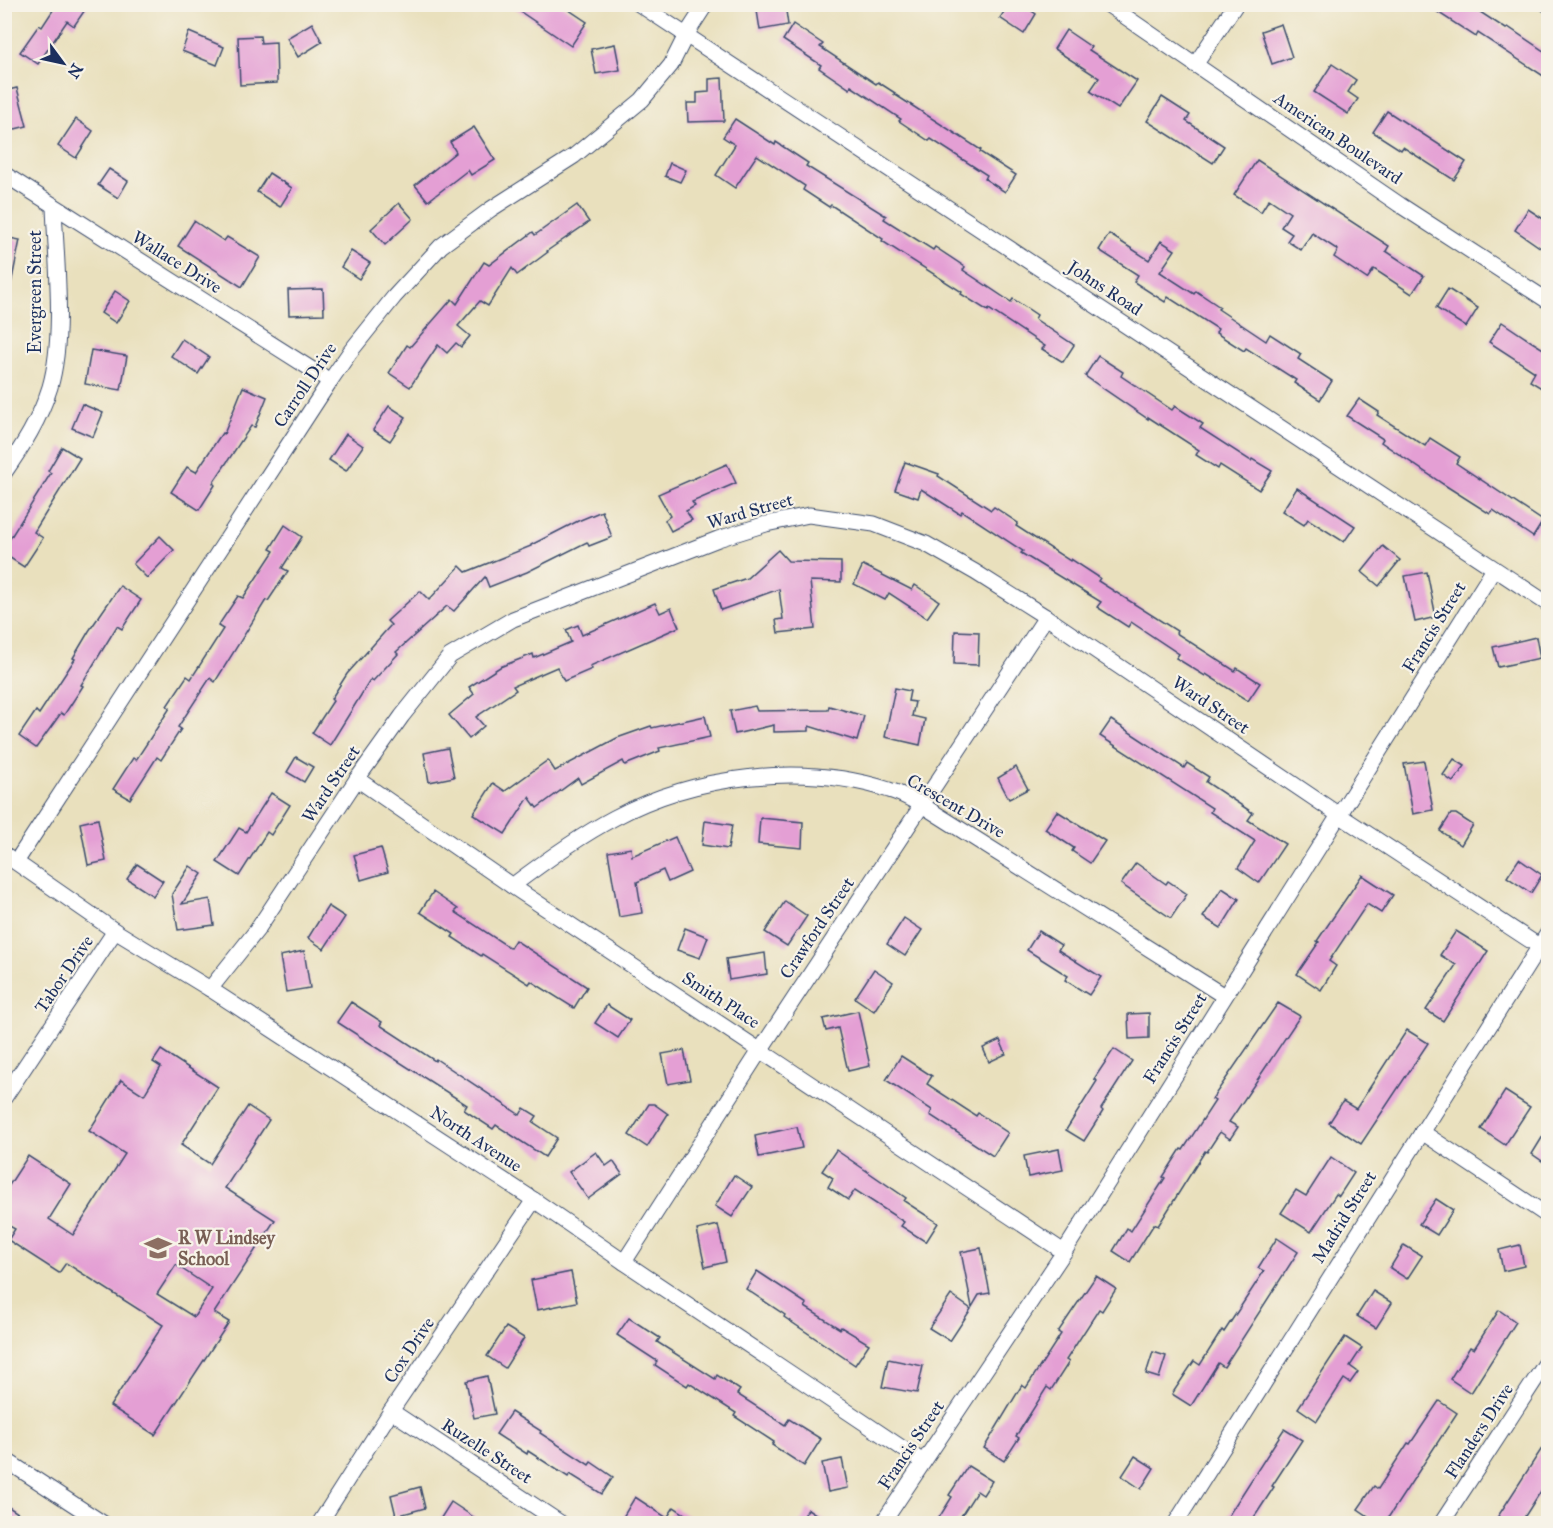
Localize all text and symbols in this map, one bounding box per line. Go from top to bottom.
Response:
north arrow [33,33,93,93]
text: N [63,60,87,82]
street label: American Boulevard [1269,86,1406,189]
street label: Wallace Drive [128,226,226,298]
street label: Evergreen Street [24,230,47,354]
street label: Johns Road [1061,255,1146,321]
street label: Carroll Drive [269,338,341,432]
street label: Ward Street [705,488,796,534]
street label: Francis Street [1397,577,1471,677]
street label: Ward Street [1168,671,1254,739]
street label: Ward Street [297,741,365,827]
street label: Crescent Drive [903,769,1009,843]
street label: Crawford Street [775,873,859,983]
street label: Tabor Drive [30,931,98,1017]
street label: Smith Place [678,967,764,1033]
street label: Francis Street [1138,988,1212,1088]
street label: North Avenue [426,1101,526,1177]
street label: Madrid Street [1307,1166,1381,1267]
place label: R W Lindsey School [178,1227,276,1270]
school or university icon: R W Lindsey School [143,1233,173,1263]
street label: Cox Drive [379,1313,439,1387]
street label: Flanders Drive [1440,1379,1518,1483]
street label: Francis Street [873,1396,949,1494]
street label: Ruzelle Street [438,1414,537,1489]

